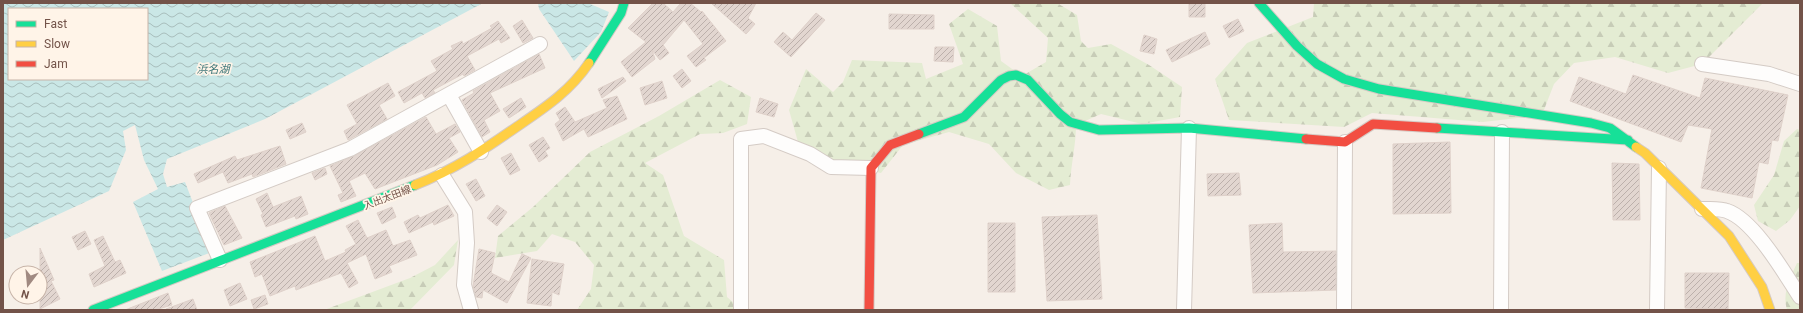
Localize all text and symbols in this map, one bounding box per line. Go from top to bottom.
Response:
legend [8,8,148,80]
text: Fast [44,17,67,31]
text: Slow [44,37,70,51]
text: Jam [44,57,68,71]
water label: 浜名湖 [197,63,231,76]
street label: 入出太田線 [362,183,412,212]
north arrow [8,265,48,305]
text: N [20,287,31,301]

